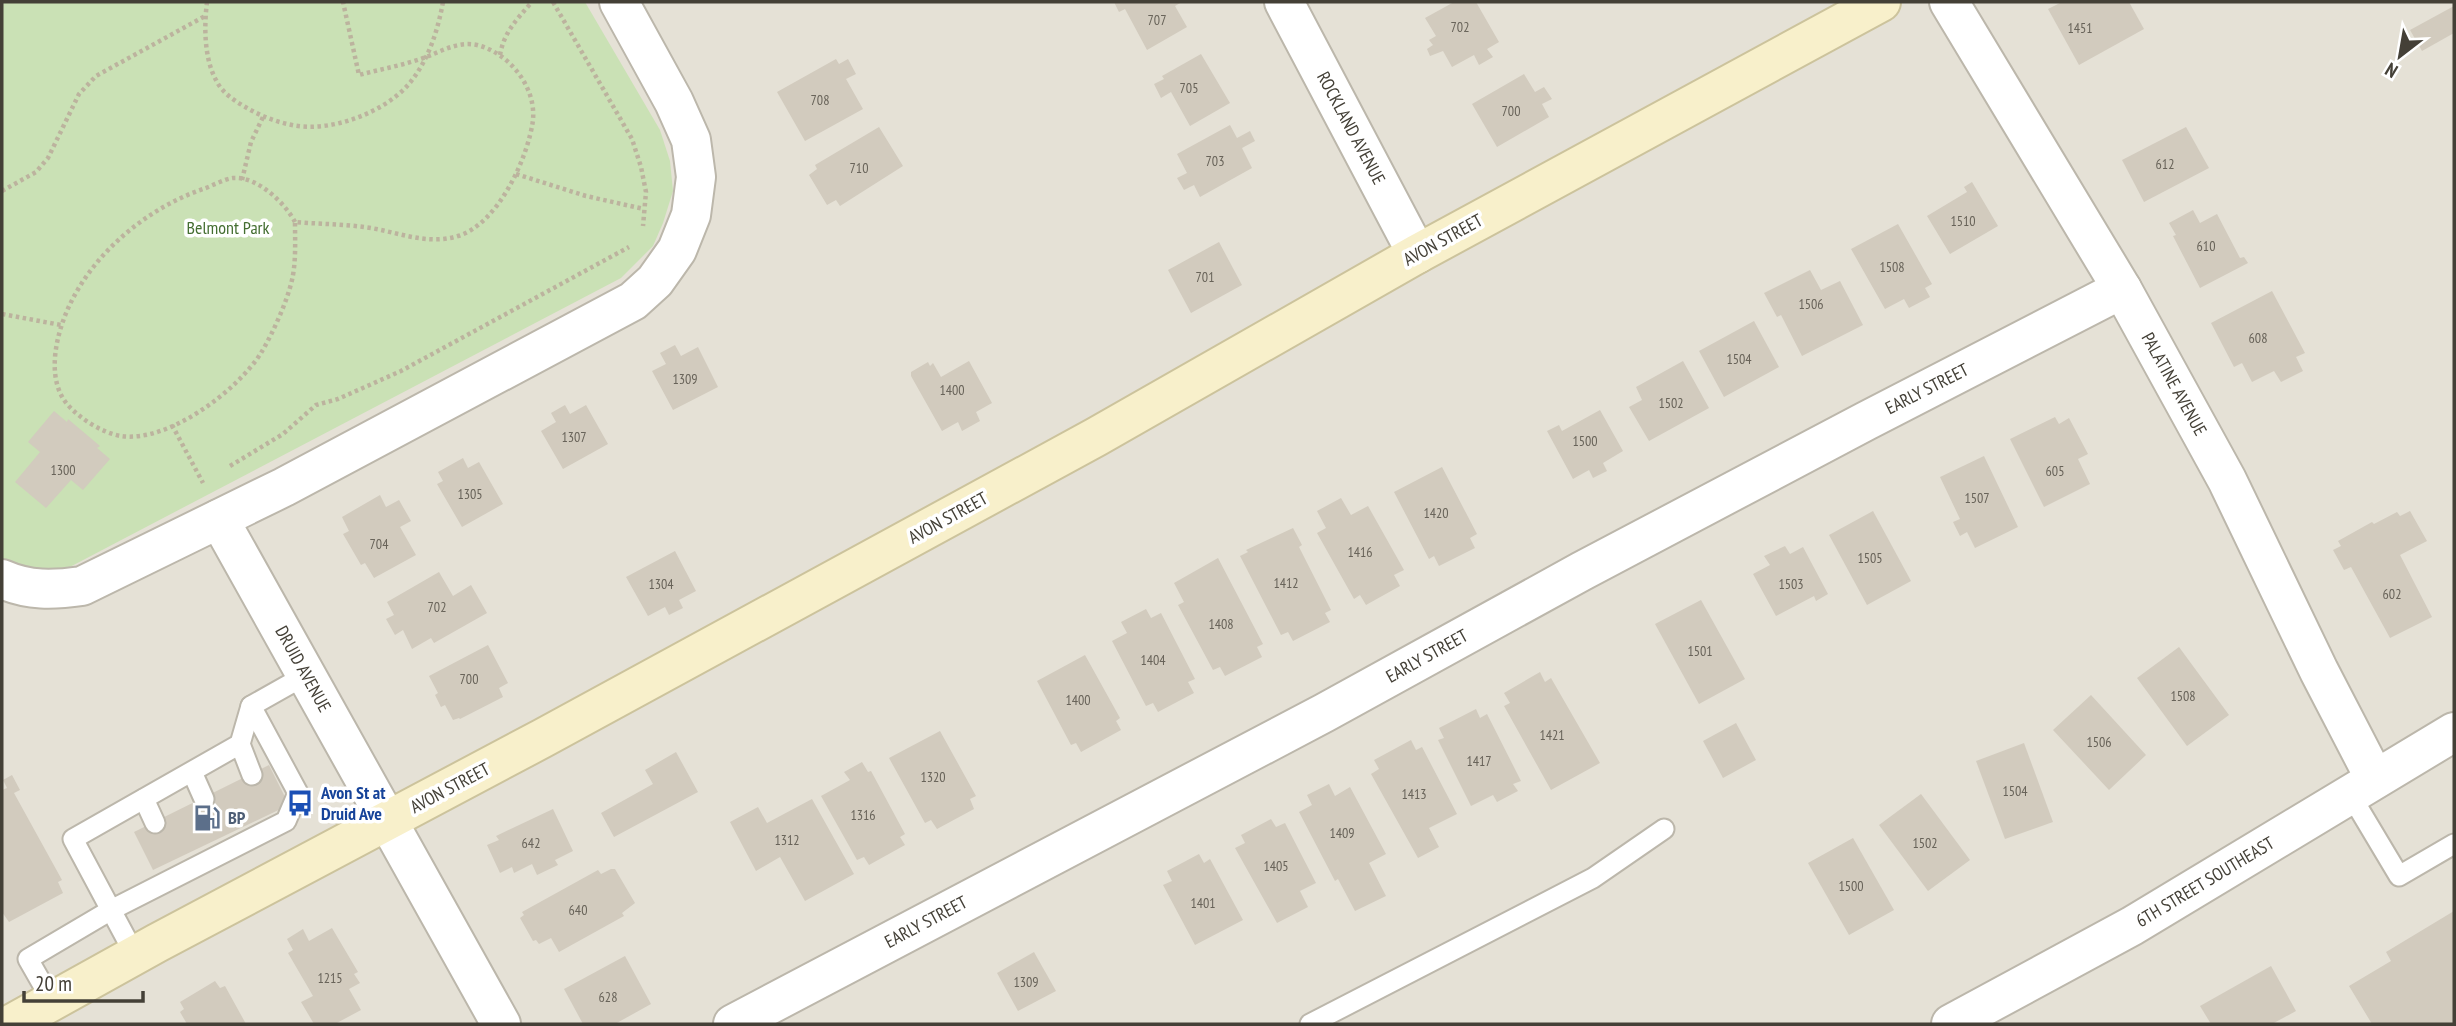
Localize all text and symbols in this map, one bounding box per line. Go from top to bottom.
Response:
house number: 707 [1148,11,1166,29]
house number: 702 [1451,18,1469,36]
house number: 1451 [2067,19,2093,37]
north arrow [2365,21,2435,91]
text: N [2381,58,2402,84]
street label: ROCKLAND AVENUE [1312,67,1391,188]
house number: 705 [1180,79,1198,97]
house number: 708 [811,91,829,109]
house number: 700 [1502,102,1520,120]
house number: 703 [1206,152,1224,170]
house number: 612 [2156,155,2174,173]
house number: 710 [850,159,868,177]
street label: AVON STREET [1399,208,1486,271]
house number: 1510 [1950,212,1976,230]
park label: Belmont Park [186,216,270,239]
house number: 610 [2197,237,2215,255]
house number: 1508 [1879,258,1905,276]
house number: 701 [1196,268,1214,286]
house number: 1506 [1798,295,1824,313]
street label: PALATINE AVENUE [2137,328,2212,439]
house number: 608 [2249,329,2267,347]
house number: 1504 [1726,350,1752,368]
street label: EARLY STREET [1881,358,1972,419]
house number: 1309 [672,370,698,388]
house number: 1400 [939,381,965,399]
house number: 1502 [1658,394,1684,412]
house number: 1307 [561,428,587,446]
house number: 1500 [1572,432,1598,450]
house number: 1300 [50,461,76,479]
house number: 605 [2046,462,2064,480]
house number: 1305 [457,485,483,503]
street label: AVON STREET [904,486,991,549]
house number: 1507 [1964,489,1990,507]
house number: 1420 [1423,504,1449,522]
house number: 704 [370,535,389,553]
house number: 1416 [1347,543,1373,561]
house number: 1505 [1857,549,1883,567]
house number: 1412 [1273,574,1299,592]
house number: 1304 [648,575,674,593]
house number: 1503 [1778,575,1804,593]
house number: 602 [2383,585,2401,603]
house number: 702 [428,598,446,616]
house number: 1408 [1208,615,1234,633]
street label: DRUID AVENUE [270,622,337,716]
street label: EARLY STREET [1382,624,1472,688]
house number: 1501 [1687,642,1713,660]
house number: 1404 [1140,651,1166,669]
house number: 700 [460,670,478,688]
house number: 1508 [2170,687,2196,705]
house number: 1400 [1065,691,1091,709]
house number: 1421 [1539,726,1565,744]
house number: 1506 [2086,733,2112,751]
house number: 1417 [1466,752,1492,770]
street label: AVON STREET [406,757,494,818]
house number: 1320 [920,768,946,786]
place label: Avon St at Druid Ave [320,781,386,825]
house number: 1504 [2002,782,2028,800]
house number: 1413 [1401,785,1427,803]
bus stop icon: Avon St at Druid Ave [285,788,315,818]
fuel station icon: BP [192,803,222,833]
place label: BP [228,806,246,829]
house number: 1316 [850,806,876,824]
house number: 1409 [1329,824,1355,842]
house number: 1312 [774,831,800,849]
street label: 6TH STREET SOUTHEAST [2131,831,2278,932]
house number: 642 [522,834,540,852]
house number: 1502 [1912,834,1938,852]
house number: 1405 [1263,857,1289,875]
house number: 1500 [1838,877,1864,895]
street label: EARLY STREET [881,890,971,953]
house number: 1401 [1190,894,1216,912]
house number: 640 [569,901,587,919]
scale bar [24,960,144,1004]
house number: 1215 [317,969,343,987]
text: 20 m [35,970,72,997]
house number: 1309 [1013,973,1039,991]
house number: 628 [599,988,617,1006]

